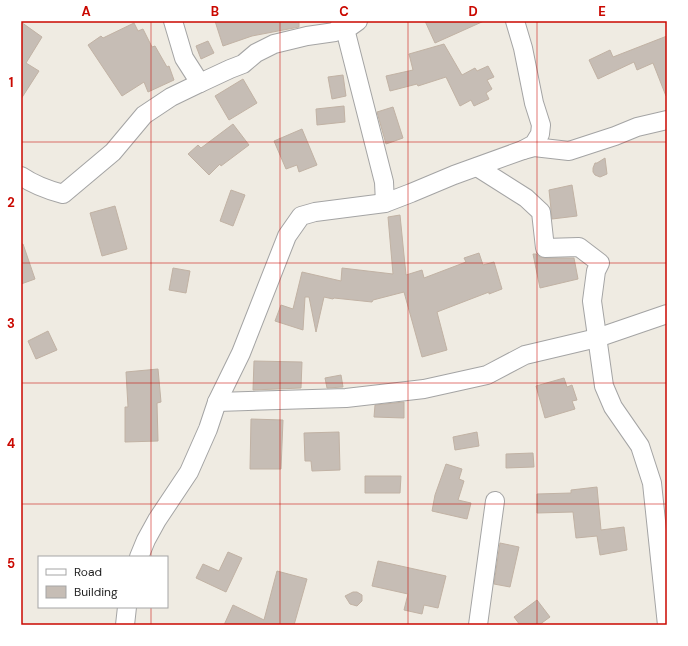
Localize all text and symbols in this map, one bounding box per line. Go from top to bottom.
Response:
text: A [81,3,91,20]
text: B [211,3,219,20]
text: C [339,3,349,20]
text: D [468,3,478,20]
text: E [598,3,606,20]
text: 1 [9,74,13,91]
text: 2 [7,194,15,211]
text: 3 [7,315,15,332]
text: 4 [7,435,15,452]
text: 5 [7,555,15,572]
legend [38,556,168,608]
text: Road [74,564,102,580]
text: Building [74,584,118,600]

